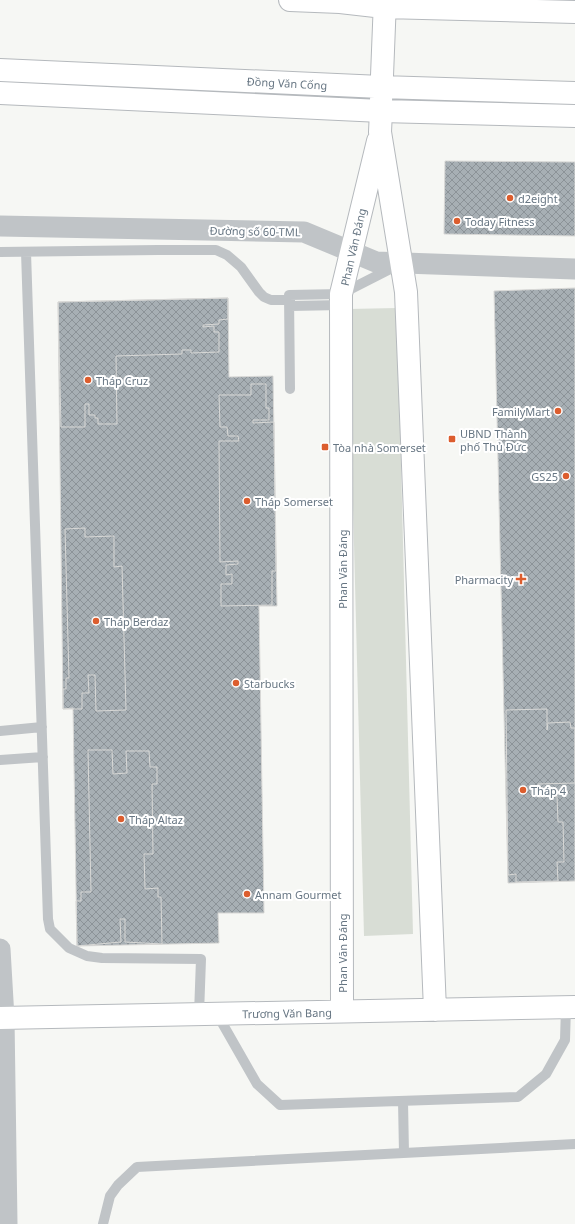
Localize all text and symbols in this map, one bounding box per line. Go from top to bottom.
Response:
street label: Đồng Văn Cống [246,73,328,93]
place label: d2eight [518,191,558,206]
marker: d2eight [505,193,515,203]
street label: Phan Văn Đáng [337,207,369,287]
place label: Today Fitness [465,214,534,229]
marker: Today Fitness [452,216,462,226]
street label: Đường số 60-TML [209,223,301,239]
place label: Tháp Cruz [96,373,148,388]
marker: Tháp Cruz [83,375,93,385]
place label: FamilyMart [492,404,550,419]
marker: FamilyMart [553,406,563,416]
place label: UBND Thành phố Thủ Đức [460,426,527,454]
marker: UBND Thành phố Thủ Đức [447,434,457,444]
place label: Tòa nhà Somerset [333,440,426,455]
marker: Tòa nhà Somerset [320,442,330,452]
place label: GS25 [531,469,558,484]
marker: GS25 [561,471,571,481]
place label: Tháp Somerset [255,494,333,509]
marker: Tháp Somerset [242,496,252,506]
street label: Phan Văn Đáng [335,529,350,609]
place label: Pharmacity [455,572,513,587]
marker: Pharmacity [516,574,526,584]
place label: Tháp Berdaz [104,614,169,629]
marker: Tháp Berdaz [91,616,101,626]
place label: Starbucks [244,676,295,691]
marker: Starbucks [231,678,241,688]
place label: Tháp 4 [531,783,567,798]
marker: Tháp 4 [518,785,528,795]
place label: Tháp Altaz [129,812,183,827]
marker: Tháp Altaz [116,814,126,824]
place label: Annam Gourmet [255,887,341,902]
marker: Annam Gourmet [242,889,252,899]
street label: Phan Văn Đáng [335,913,350,993]
street label: Trương Văn Bang [242,1005,332,1021]

